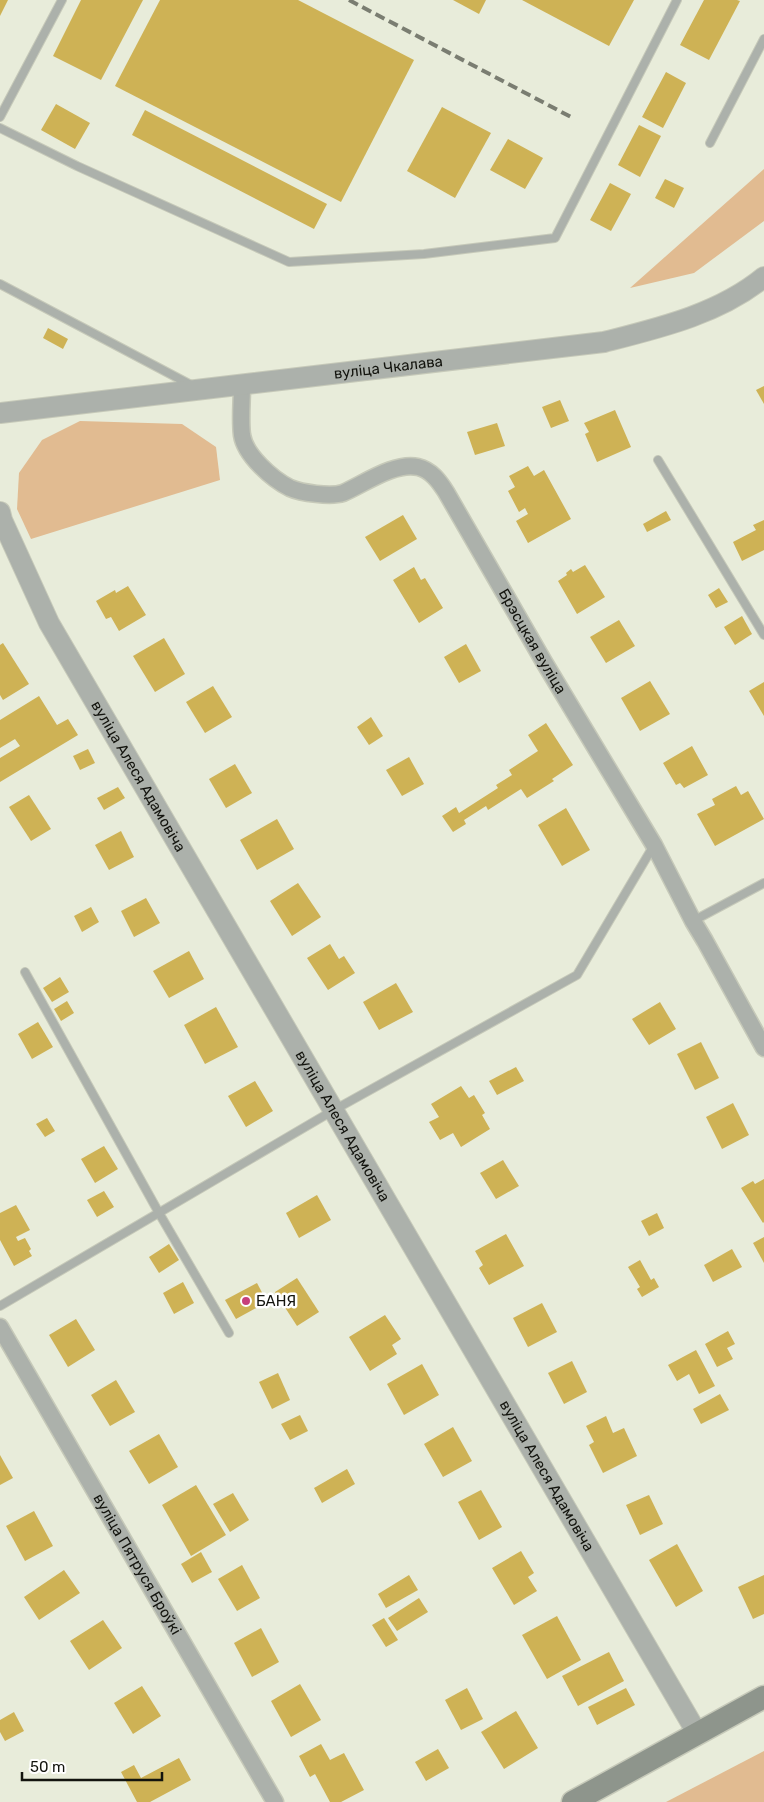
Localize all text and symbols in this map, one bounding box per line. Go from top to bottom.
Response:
street label: вуліца Чкалава [333,352,444,383]
street label: Брэсцкая вуліца [495,585,570,697]
street label: вуліца Алеся Адамовіча [87,698,190,855]
street label: вуліца Алеся Адамовіча [292,1047,394,1205]
place label: БАНЯ [256,1292,296,1310]
marker: БАНЯ [240,1295,252,1307]
street label: вуліца Алеся Адамовіча [496,1397,598,1555]
street label: вуліца Пятруся Броўкі [89,1490,185,1638]
scale bar [22,1750,162,1782]
text: 50 m [30,1758,65,1776]

